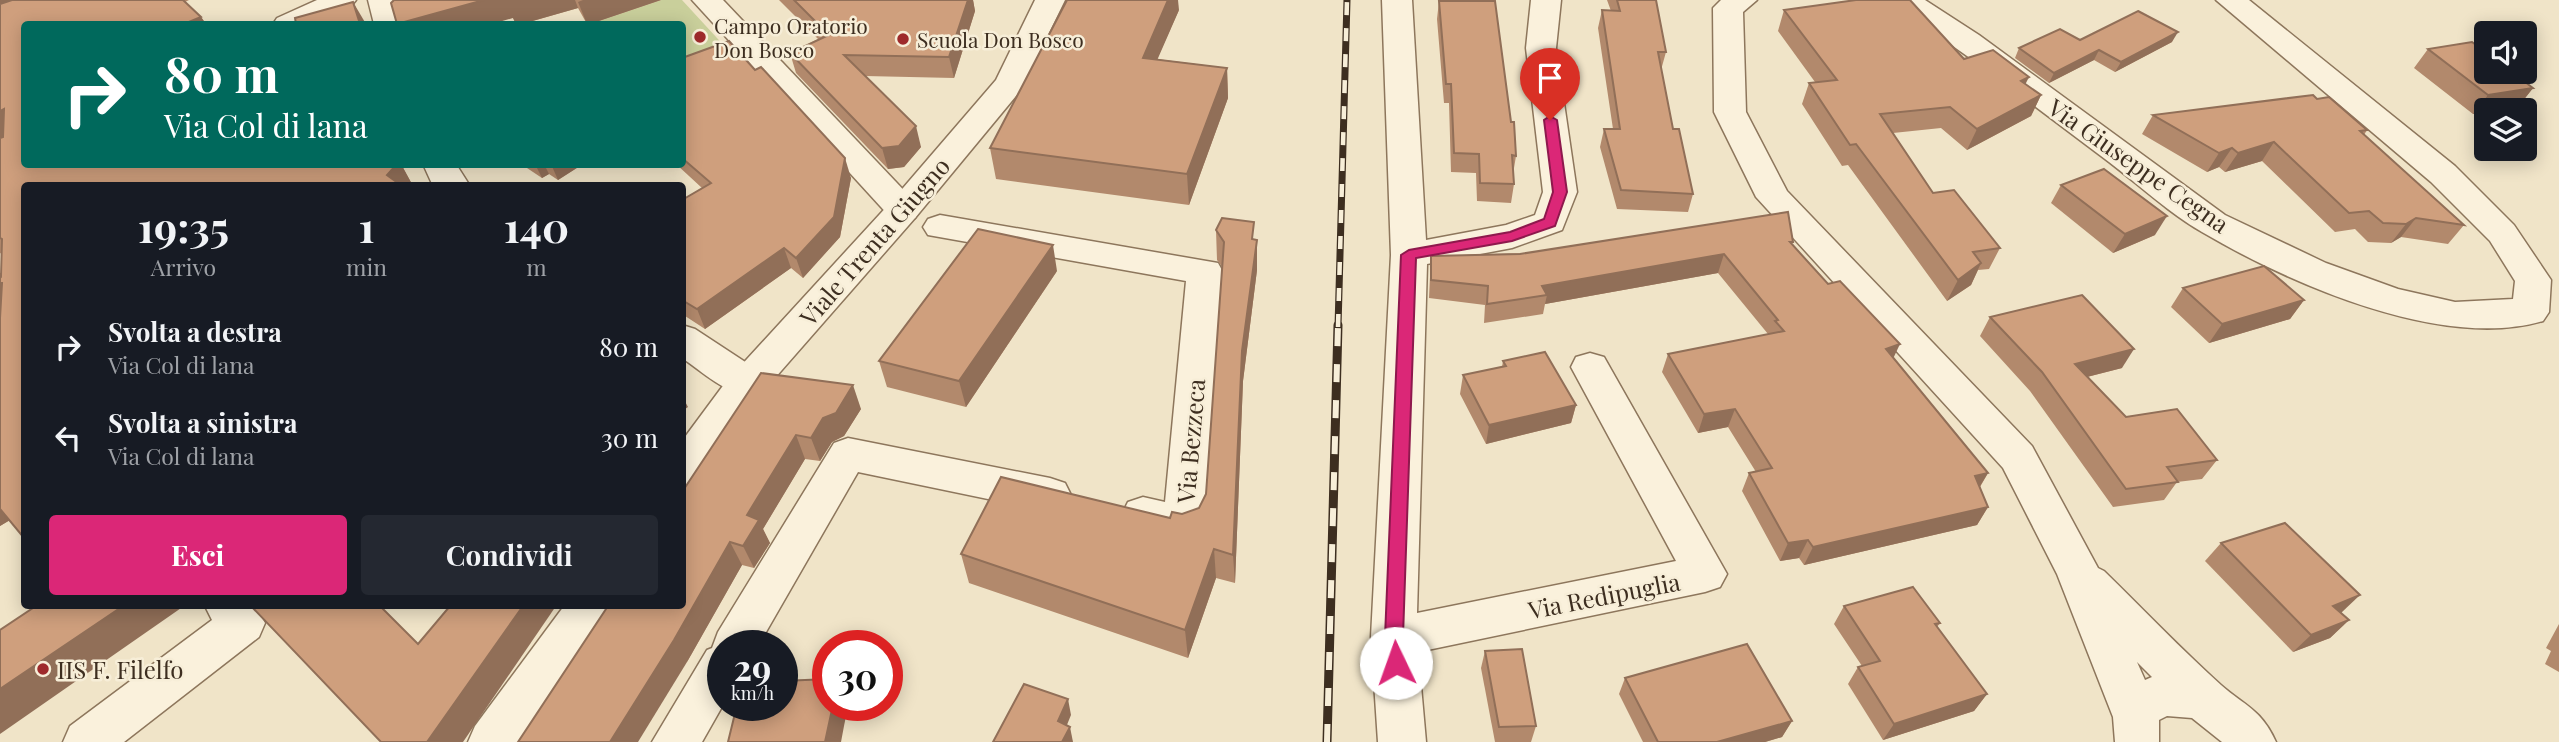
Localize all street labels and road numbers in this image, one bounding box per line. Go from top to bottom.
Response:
street label: Via Giuseppe Cegna [2042,90,2236,239]
street label: Viale Trenta Giugno [791,150,956,333]
street label: Via Bezzeca [1169,377,1211,506]
street label: Via Redipuglia [1524,565,1683,626]

